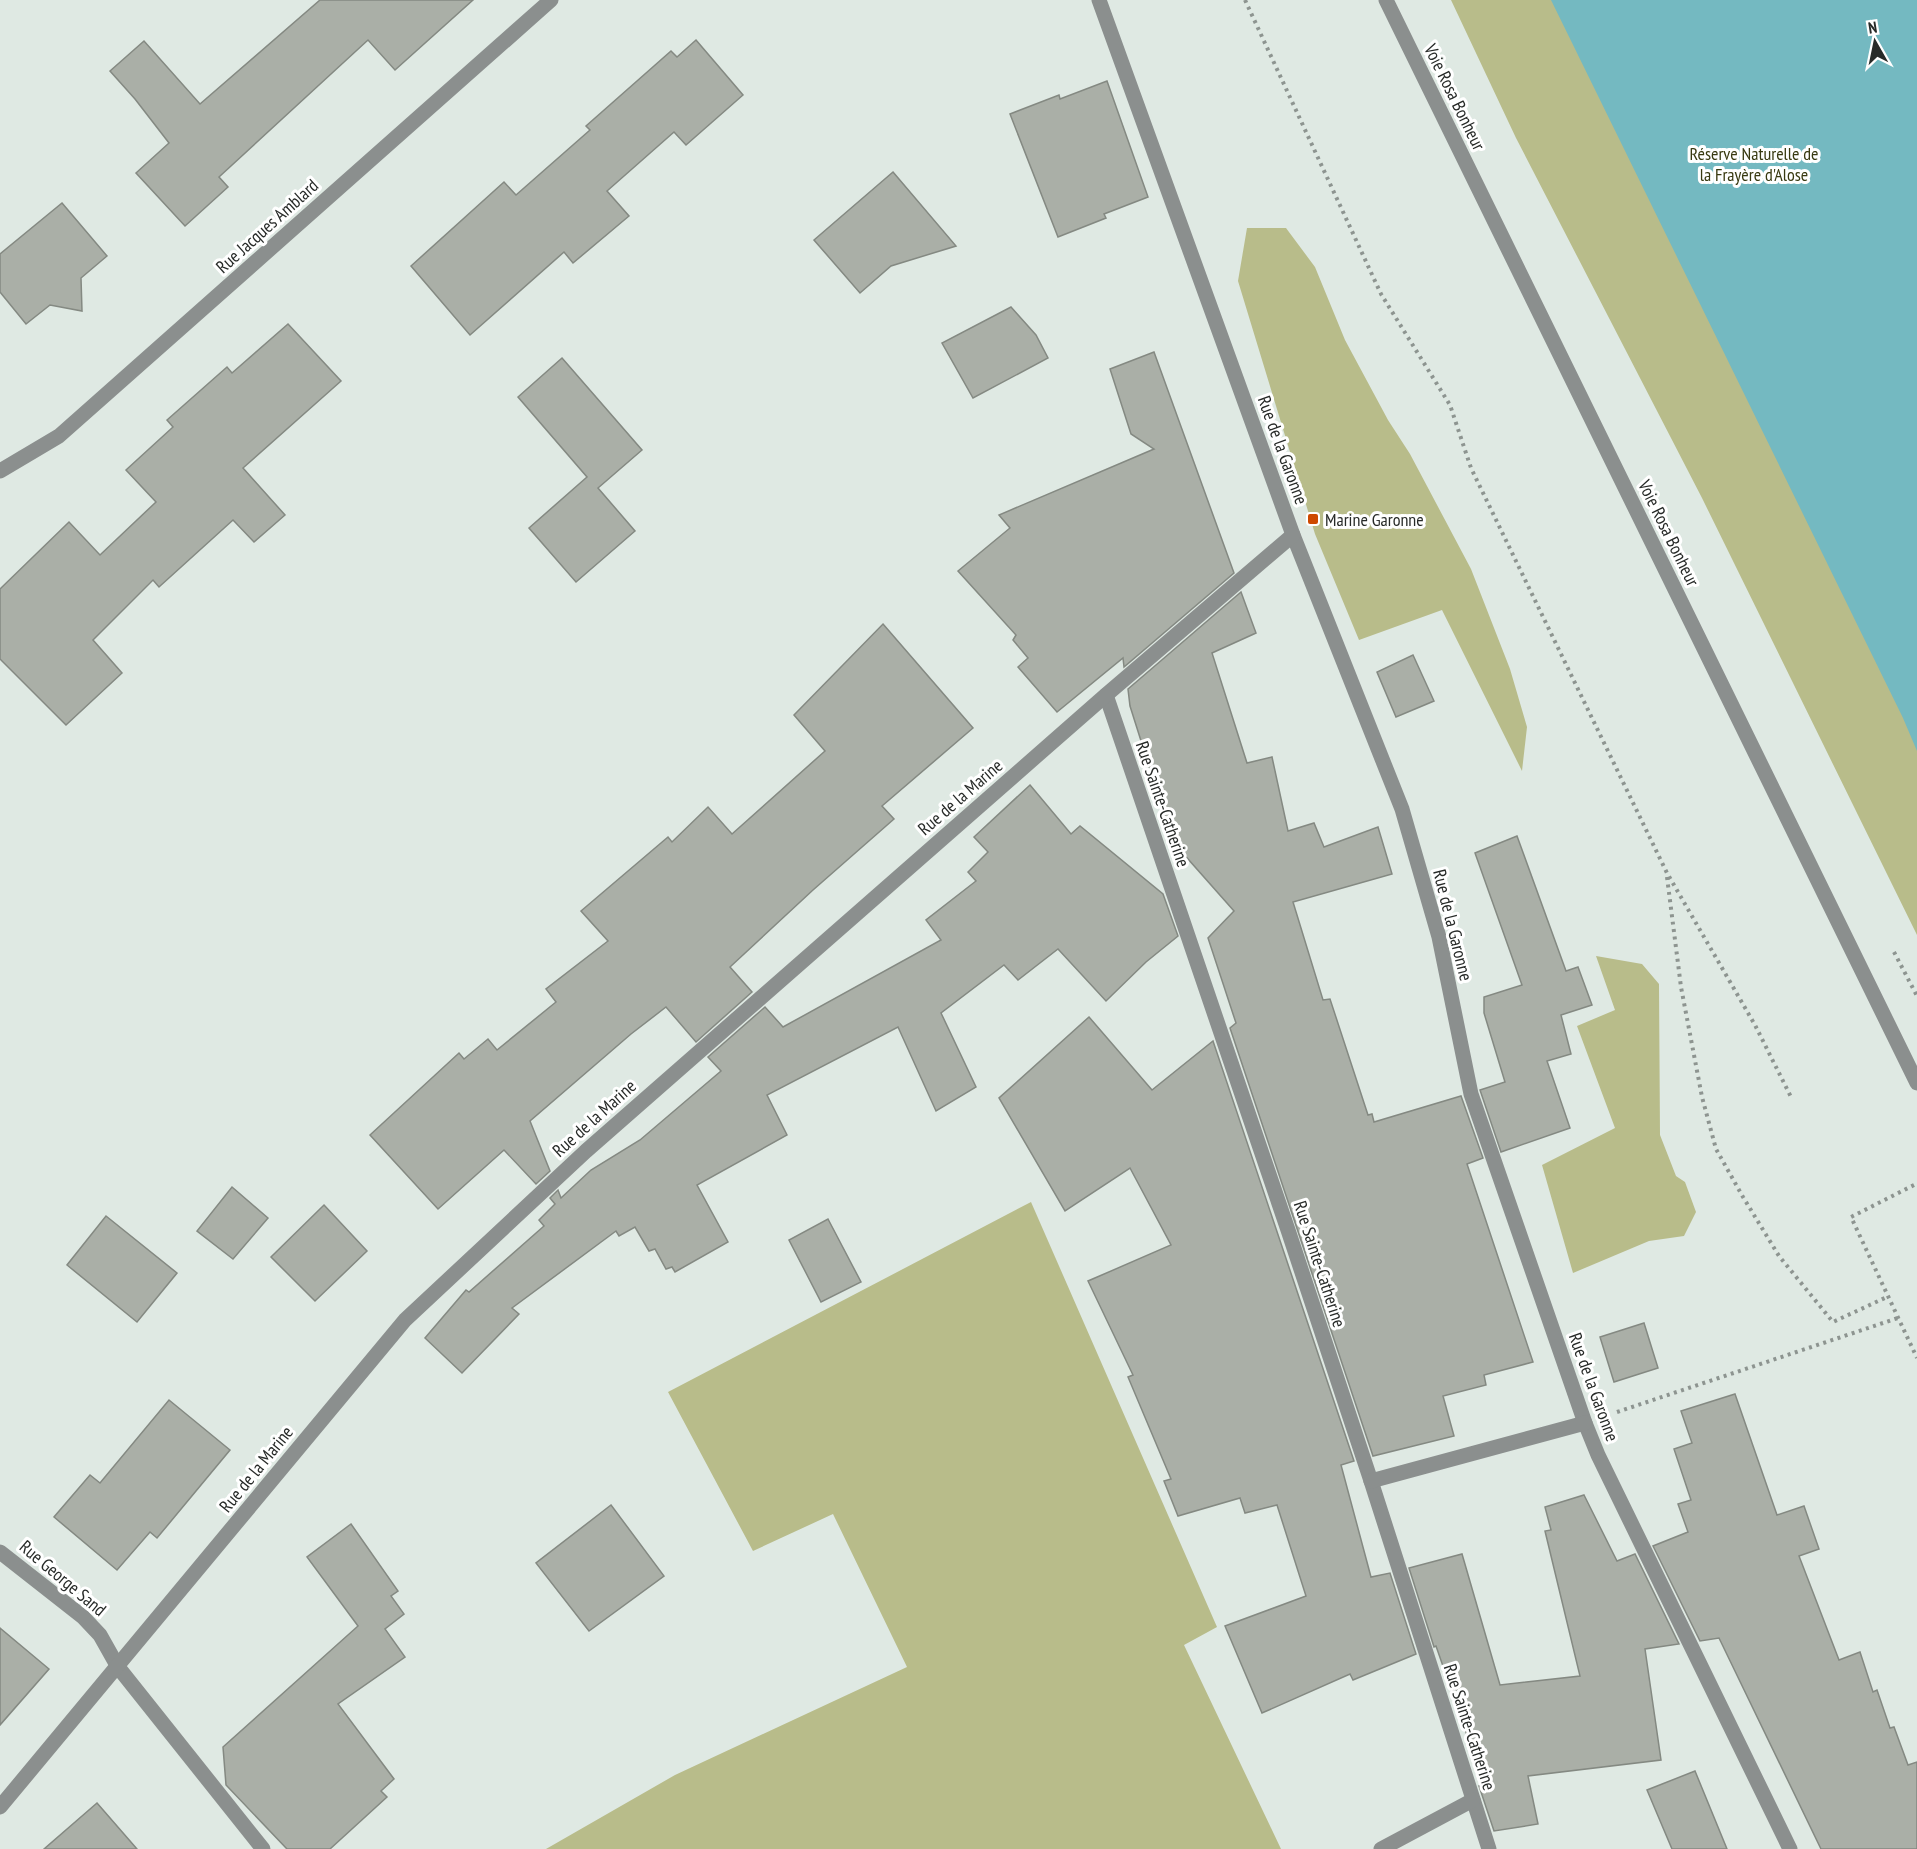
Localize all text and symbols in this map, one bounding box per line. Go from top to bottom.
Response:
north arrow [1845,12,1905,72]
text: N [1867,17,1878,38]
street label: Voie Rosa Bonheur [1419,39,1491,154]
park label: Réserve Naturelle de la Frayère d'Alose [1690,142,1818,186]
street label: Rue Jacques Amblard [211,174,323,278]
street label: Rue de la Garonne [1253,393,1313,507]
street label: Voie Rosa Bonheur [1633,475,1705,590]
place label: Marine Garonne [1325,508,1424,531]
marker: Marine Garonne [1306,512,1320,526]
street label: Rue Sainte-Catherine [1131,738,1195,870]
street label: Rue de la Marine [913,754,1007,840]
street label: Rue de la Garonne [1428,867,1478,983]
street label: Rue de la Marine [547,1074,641,1162]
street label: Rue Sainte-Catherine [1289,1198,1351,1330]
street label: Rue de la Garonne [1564,1330,1624,1444]
street label: Rue de la Marine [214,1421,298,1517]
street label: Rue George Sand [15,1535,111,1621]
street label: Rue Sainte-Catherine [1439,1661,1501,1793]

